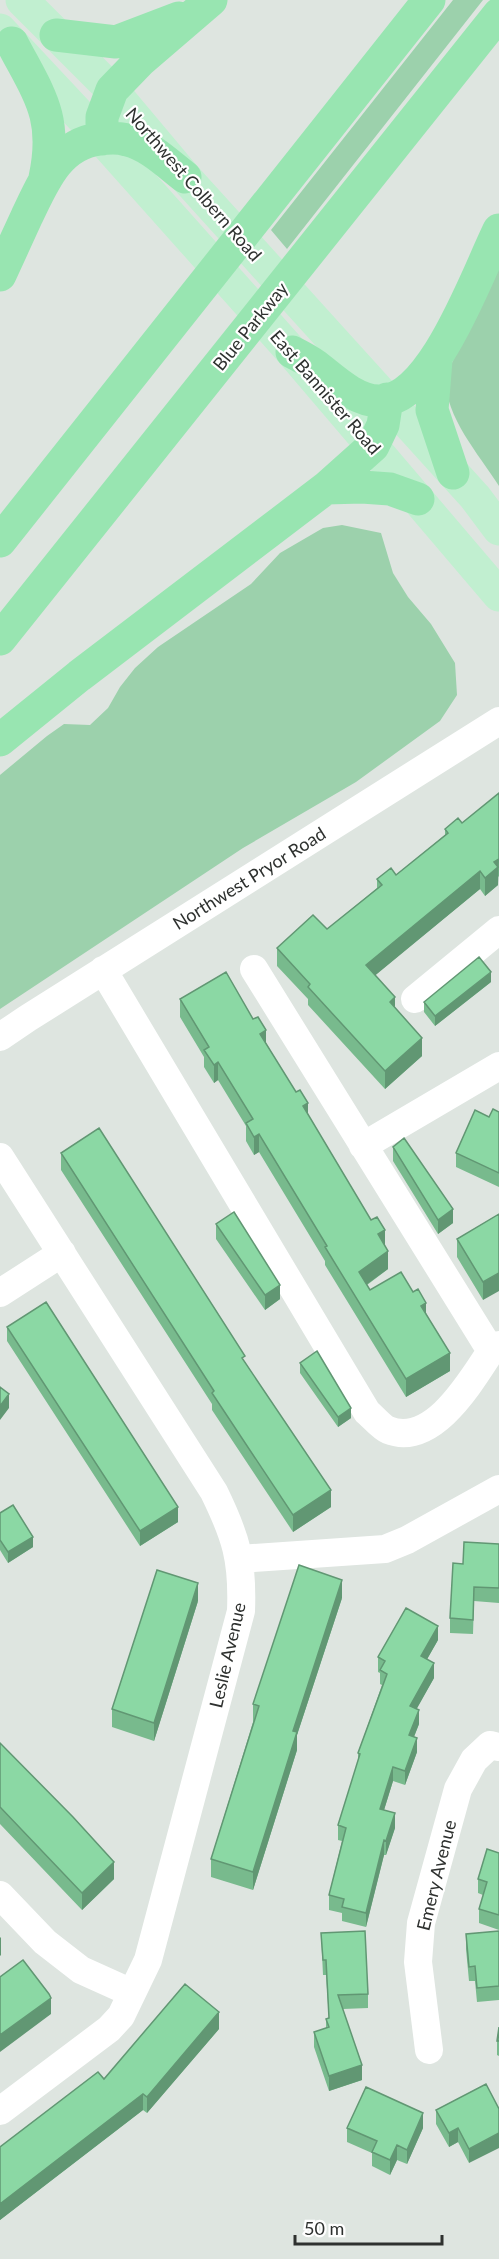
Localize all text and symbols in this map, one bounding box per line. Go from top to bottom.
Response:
street label: Northwest Colbern Road [121,103,267,265]
street label: Blue Parkway [208,277,293,375]
street label: East Bannister Road [266,325,386,459]
street label: Northwest Pryor Road [168,822,330,934]
street label: Leslie Avenue [204,1600,250,1710]
street label: Emery Avenue [412,1817,460,1933]
scale bar [295,2208,442,2246]
text: 50 m [304,2217,344,2239]

